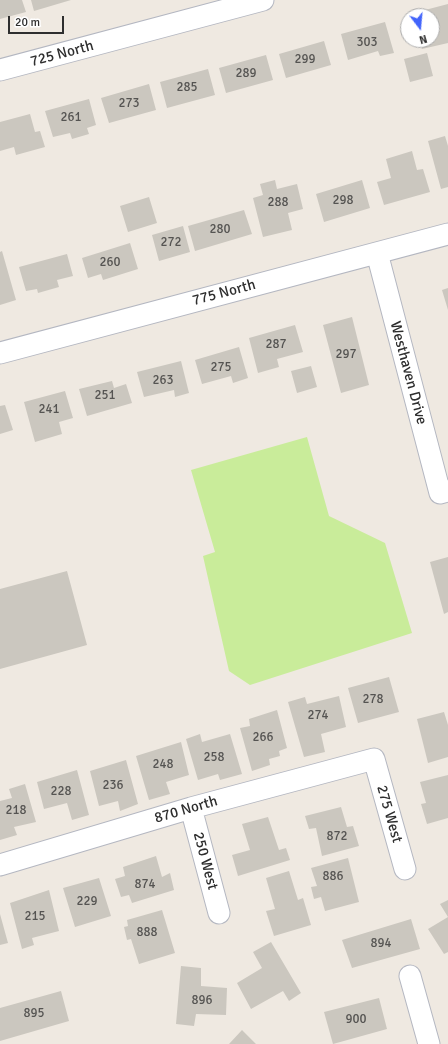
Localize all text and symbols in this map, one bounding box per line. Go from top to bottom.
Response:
scale bar [10,8,66,34]
north arrow [400,8,440,48]
text: 20 m [15,15,40,30]
text: N [418,32,429,46]
house number: 303 [356,35,378,51]
street label: 725 North [28,37,96,71]
house number: 299 [294,52,316,68]
house number: 289 [235,66,257,82]
house number: 285 [176,80,198,96]
house number: 273 [118,96,140,112]
house number: 261 [60,110,82,126]
house number: 298 [332,193,354,209]
house number: 288 [267,195,289,211]
house number: 280 [209,222,231,238]
house number: 272 [160,235,182,251]
house number: 260 [99,255,121,271]
street label: 775 North [190,276,258,310]
street label: Westhaven Drive [386,319,430,427]
house number: 287 [265,337,287,353]
house number: 297 [335,347,357,363]
house number: 275 [210,360,232,376]
house number: 263 [152,373,174,389]
house number: 251 [94,388,116,404]
house number: 241 [38,402,60,418]
house number: 278 [362,692,384,708]
house number: 274 [307,708,329,724]
house number: 266 [252,730,274,746]
house number: 258 [203,750,225,766]
house number: 248 [152,757,174,773]
house number: 236 [102,778,124,794]
street label: 275 West [372,783,406,845]
house number: 228 [50,784,72,800]
street label: 870 North [152,792,220,828]
house number: 218 [5,803,27,819]
house number: 872 [326,829,348,845]
street label: 250 West [189,830,221,892]
house number: 886 [322,869,344,885]
house number: 874 [134,877,156,893]
house number: 229 [76,894,98,910]
house number: 215 [24,909,46,925]
house number: 888 [136,925,158,941]
house number: 894 [370,936,392,952]
house number: 896 [191,993,213,1009]
house number: 895 [23,1006,45,1022]
house number: 900 [345,1012,367,1028]

